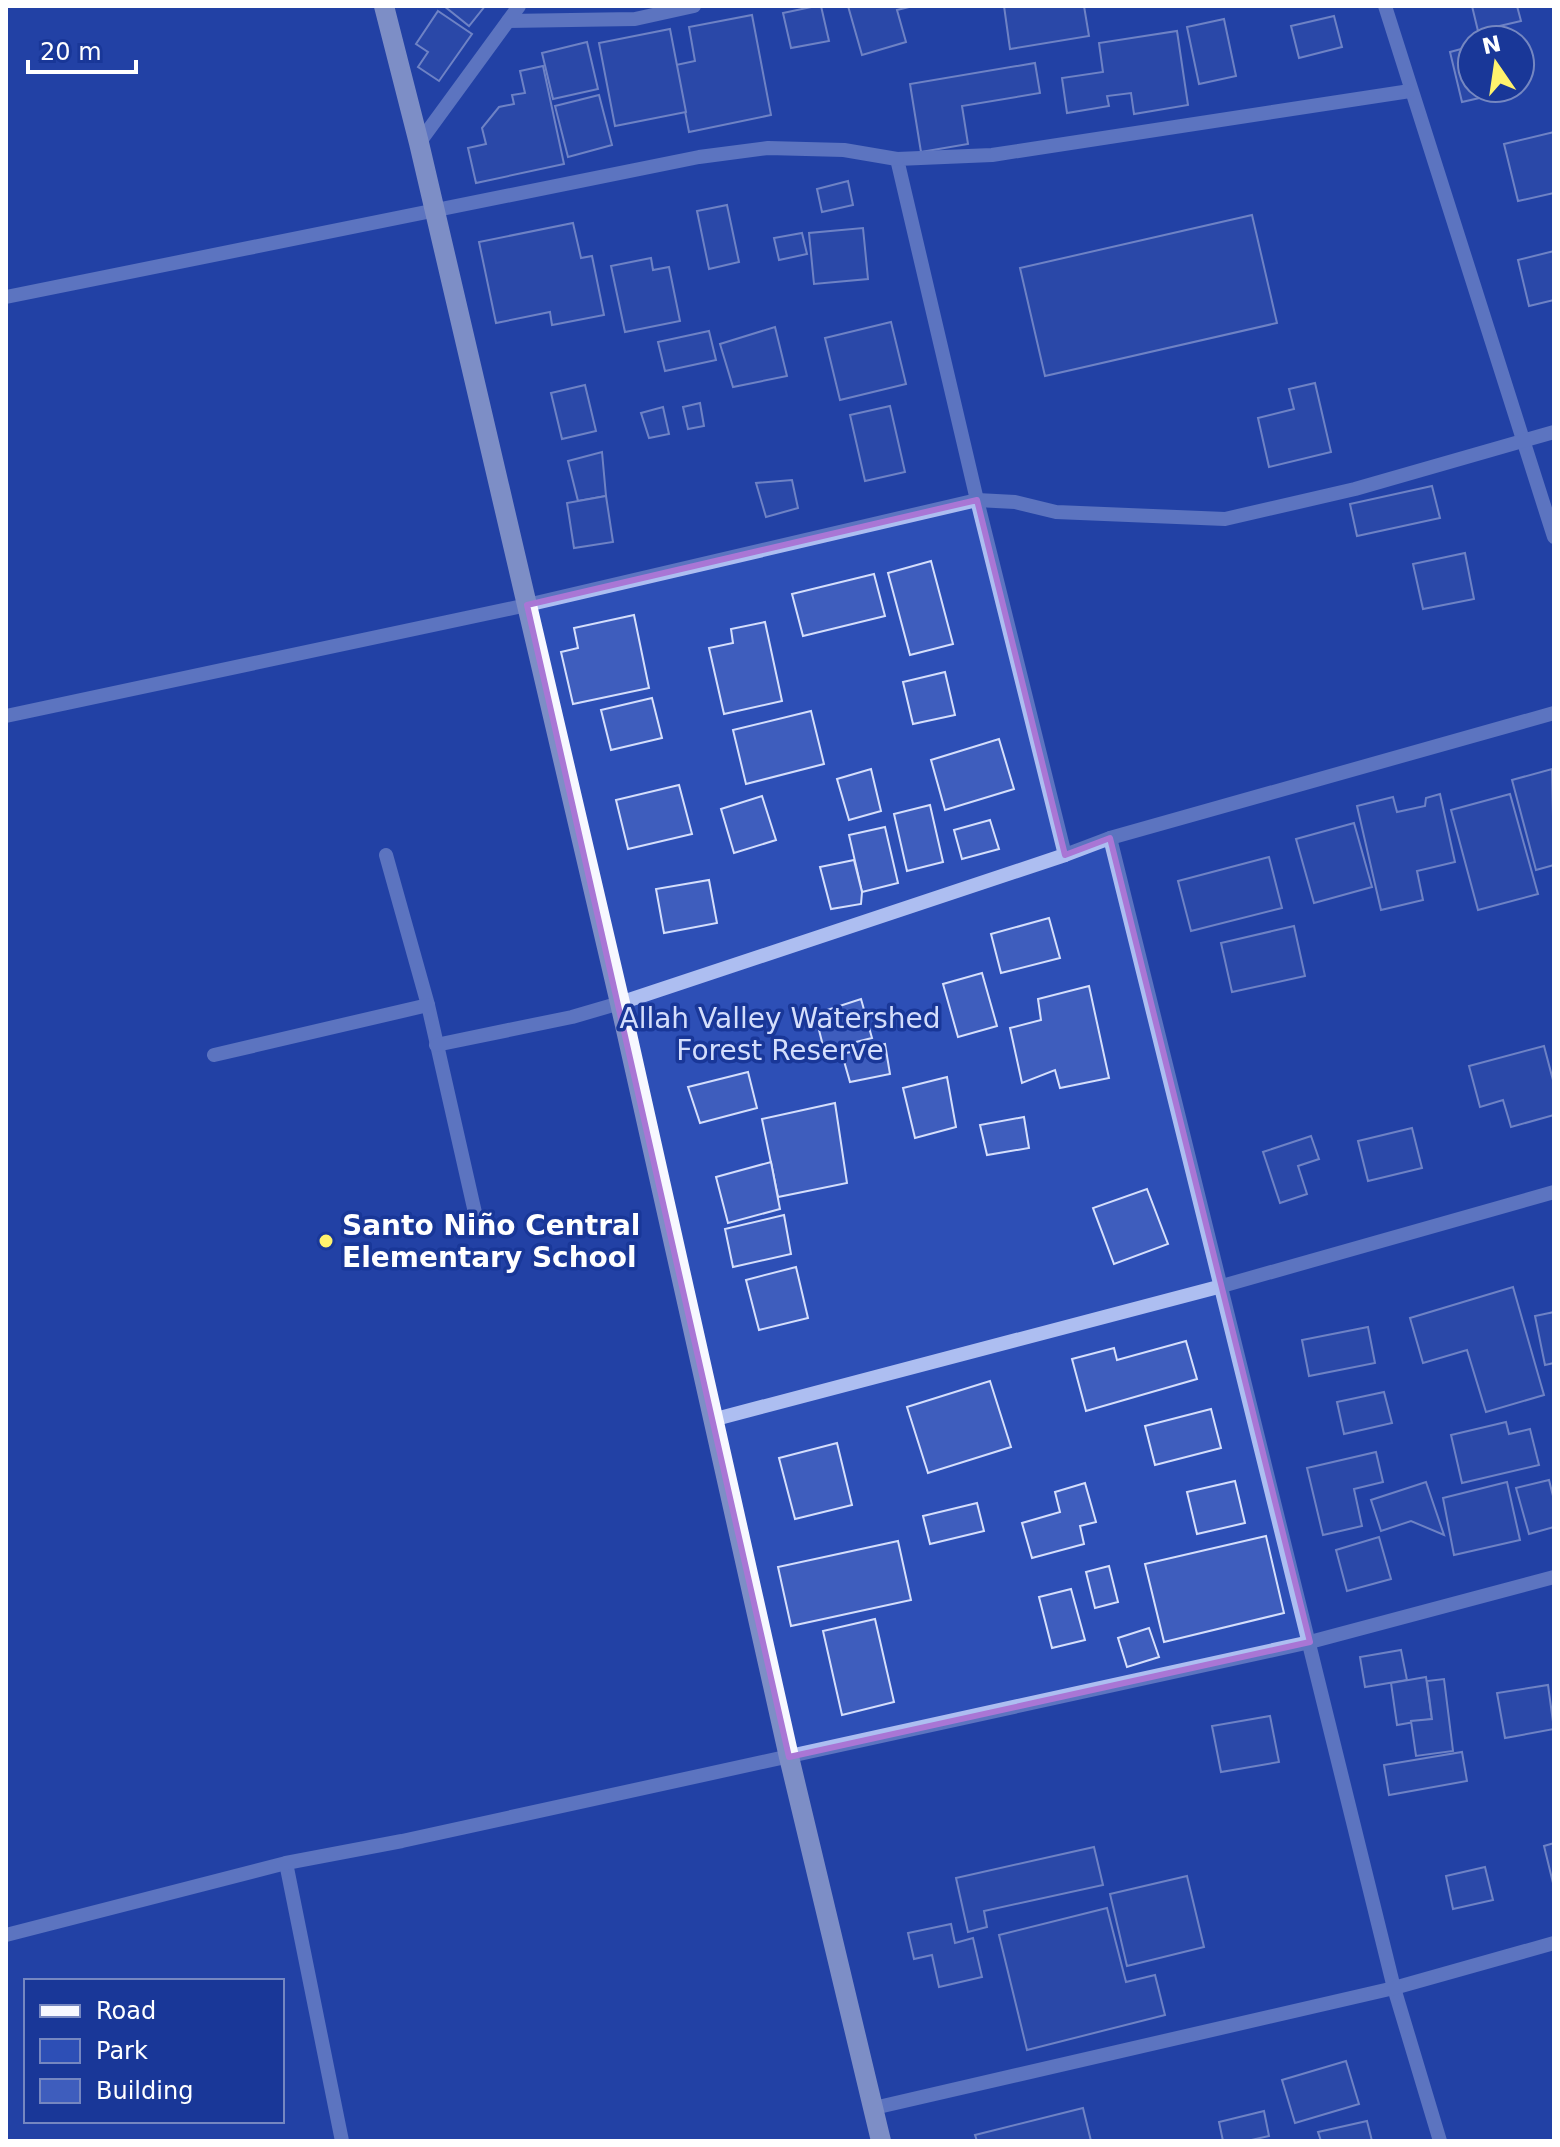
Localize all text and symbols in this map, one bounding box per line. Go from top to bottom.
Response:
scale bar [28,24,136,74]
north arrow [1456,24,1536,104]
text: N [1480,31,1503,59]
text: 20 m [40,38,102,66]
park label: Allah Valley Watershed Forest Reserve [619,1002,941,1067]
place label: Santo Niño Central Elementary School [342,1209,640,1274]
marker: Santo Niño Central Elementary School [317,1232,335,1250]
legend [24,1979,284,2123]
text: Road [96,1997,156,2025]
text: Park [96,2037,148,2065]
text: Building [96,2077,193,2105]

